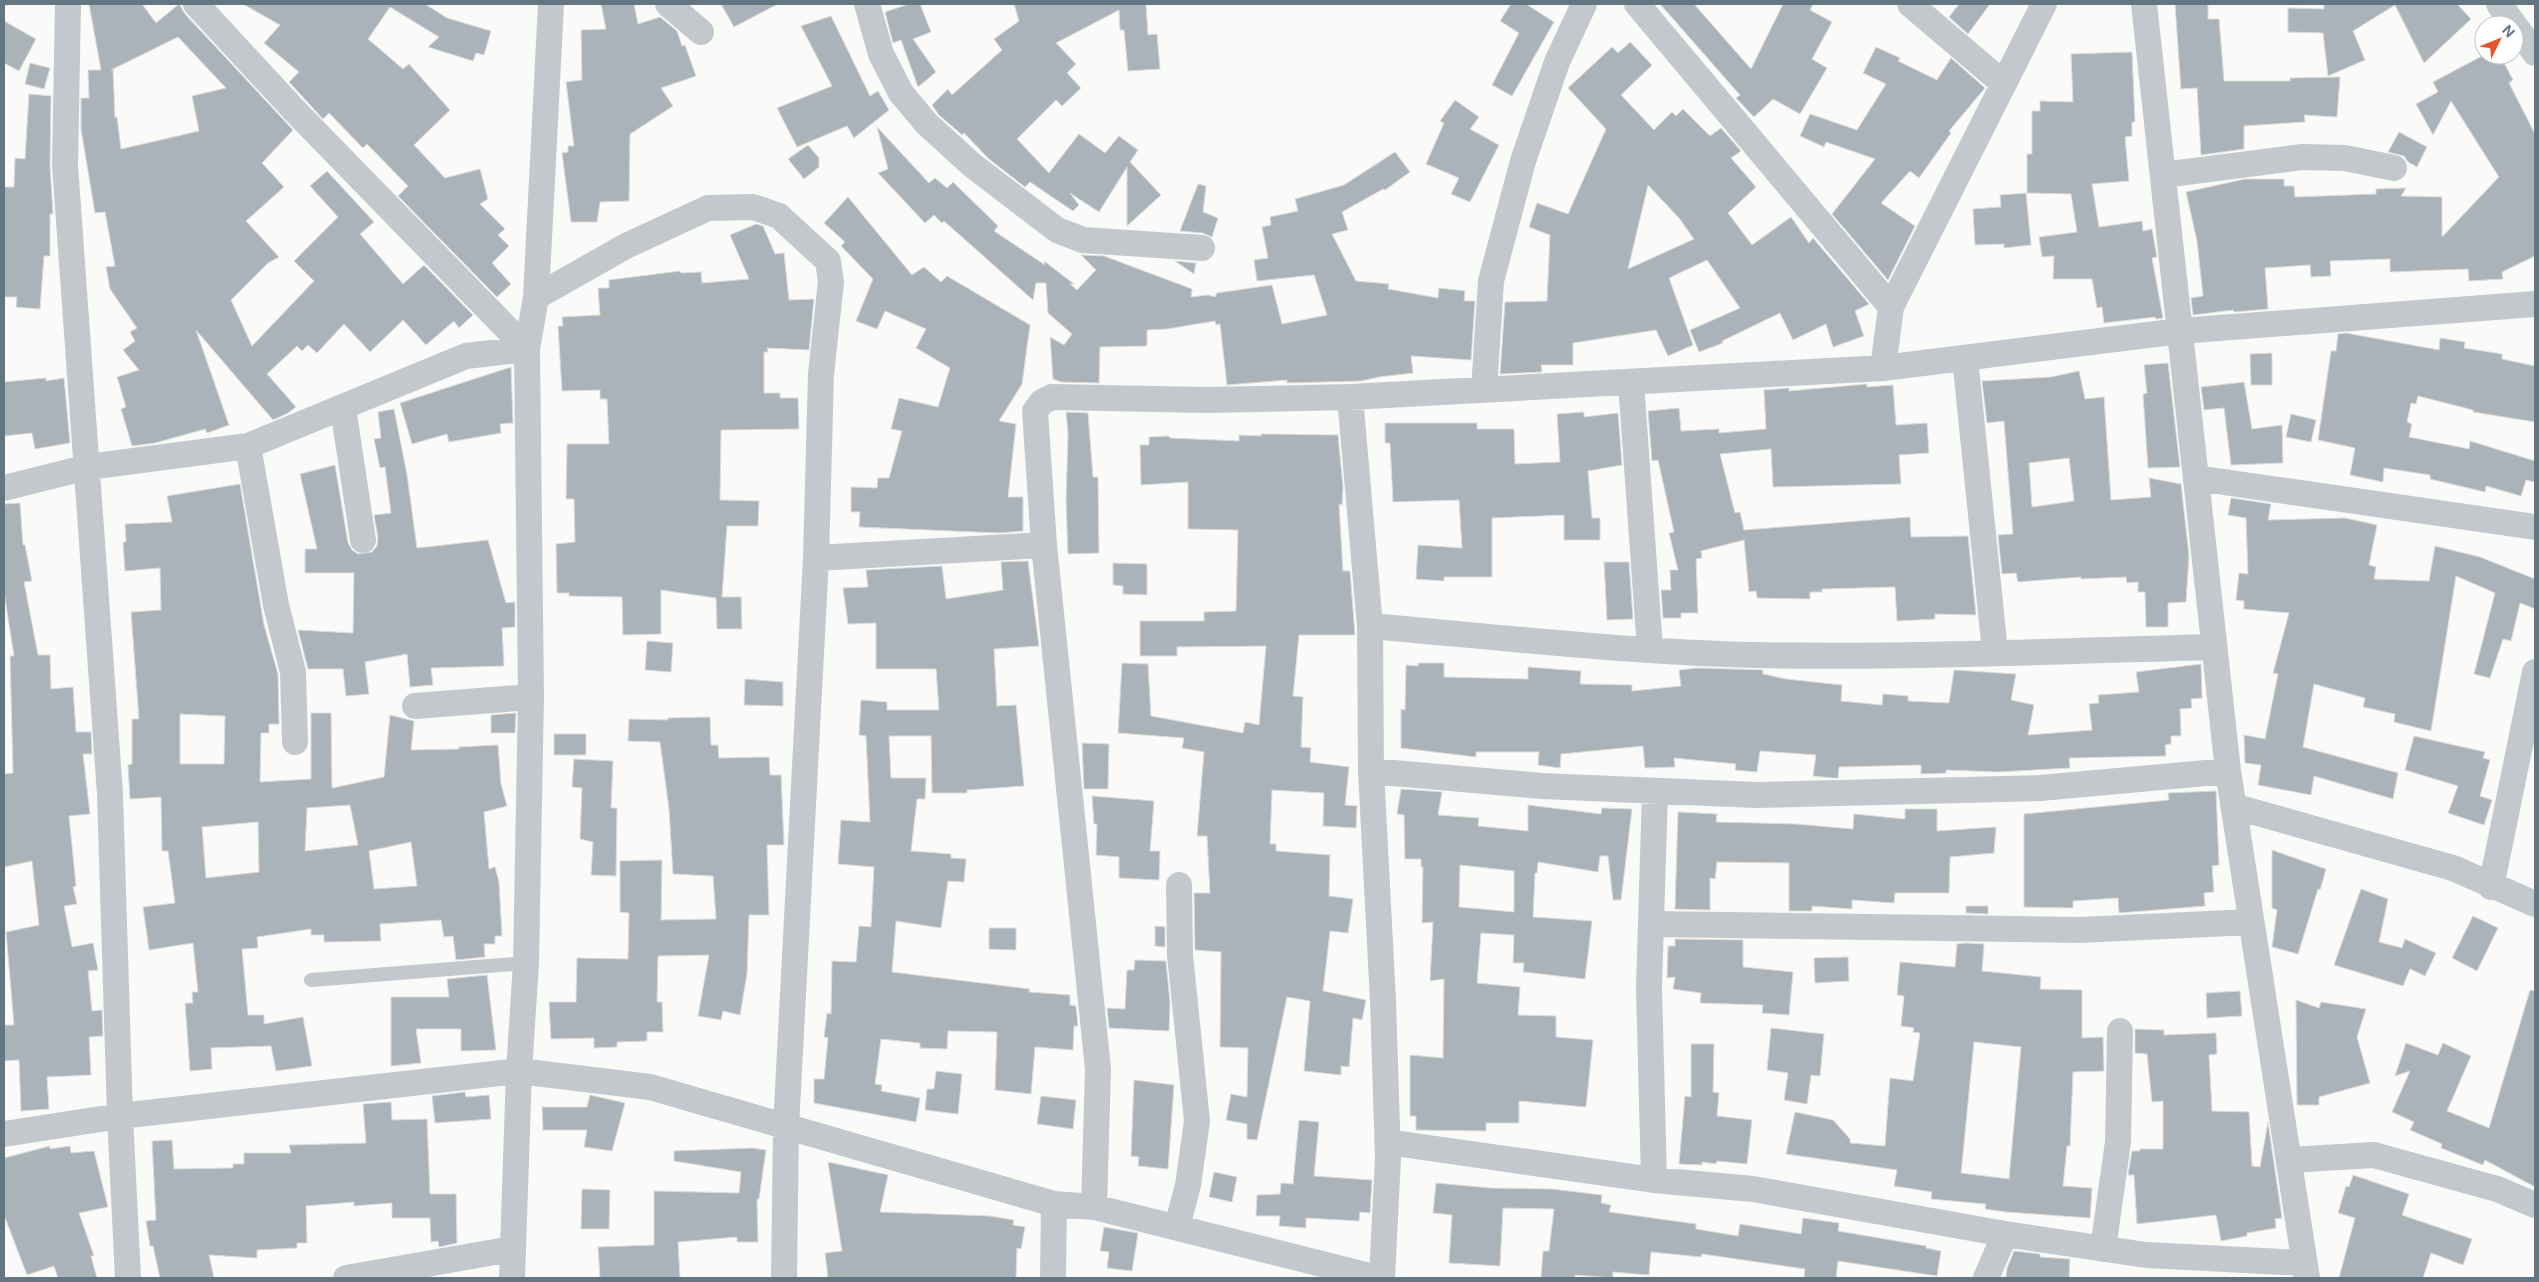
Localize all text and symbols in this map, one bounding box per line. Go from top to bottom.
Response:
north arrow [2474,15,2524,65]
text: N [2499,21,2519,40]

